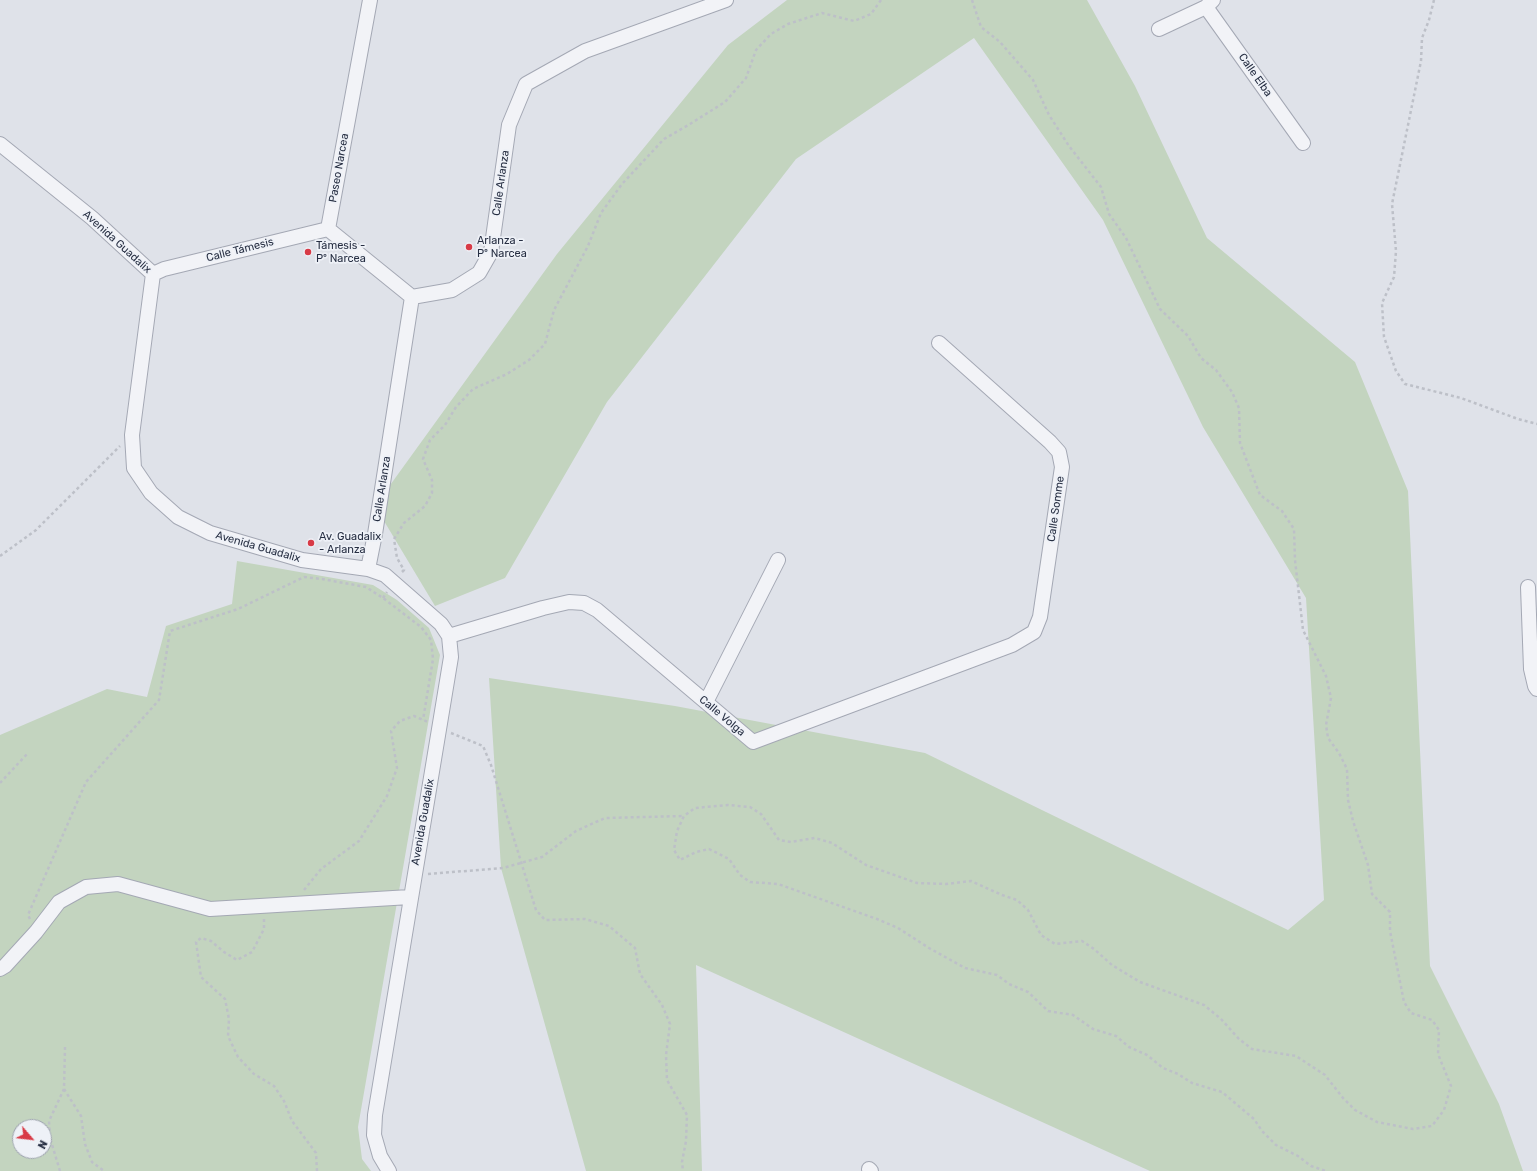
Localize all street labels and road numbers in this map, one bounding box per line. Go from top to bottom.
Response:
street label: Calle Elba [1235,51,1275,99]
street label: Paseo Narcea [326,132,352,204]
street label: Calle Arlanza [490,149,512,217]
street label: Avenida Guadalix [80,208,154,276]
street label: Calle Támesis [205,235,275,265]
street label: Calle Arlanza [370,455,394,523]
street label: Calle Somme [1045,475,1067,543]
street label: Avenida Guadalix [214,529,302,565]
street label: Calle Volga [696,693,748,739]
street label: Avenida Guadalix [409,778,437,866]

